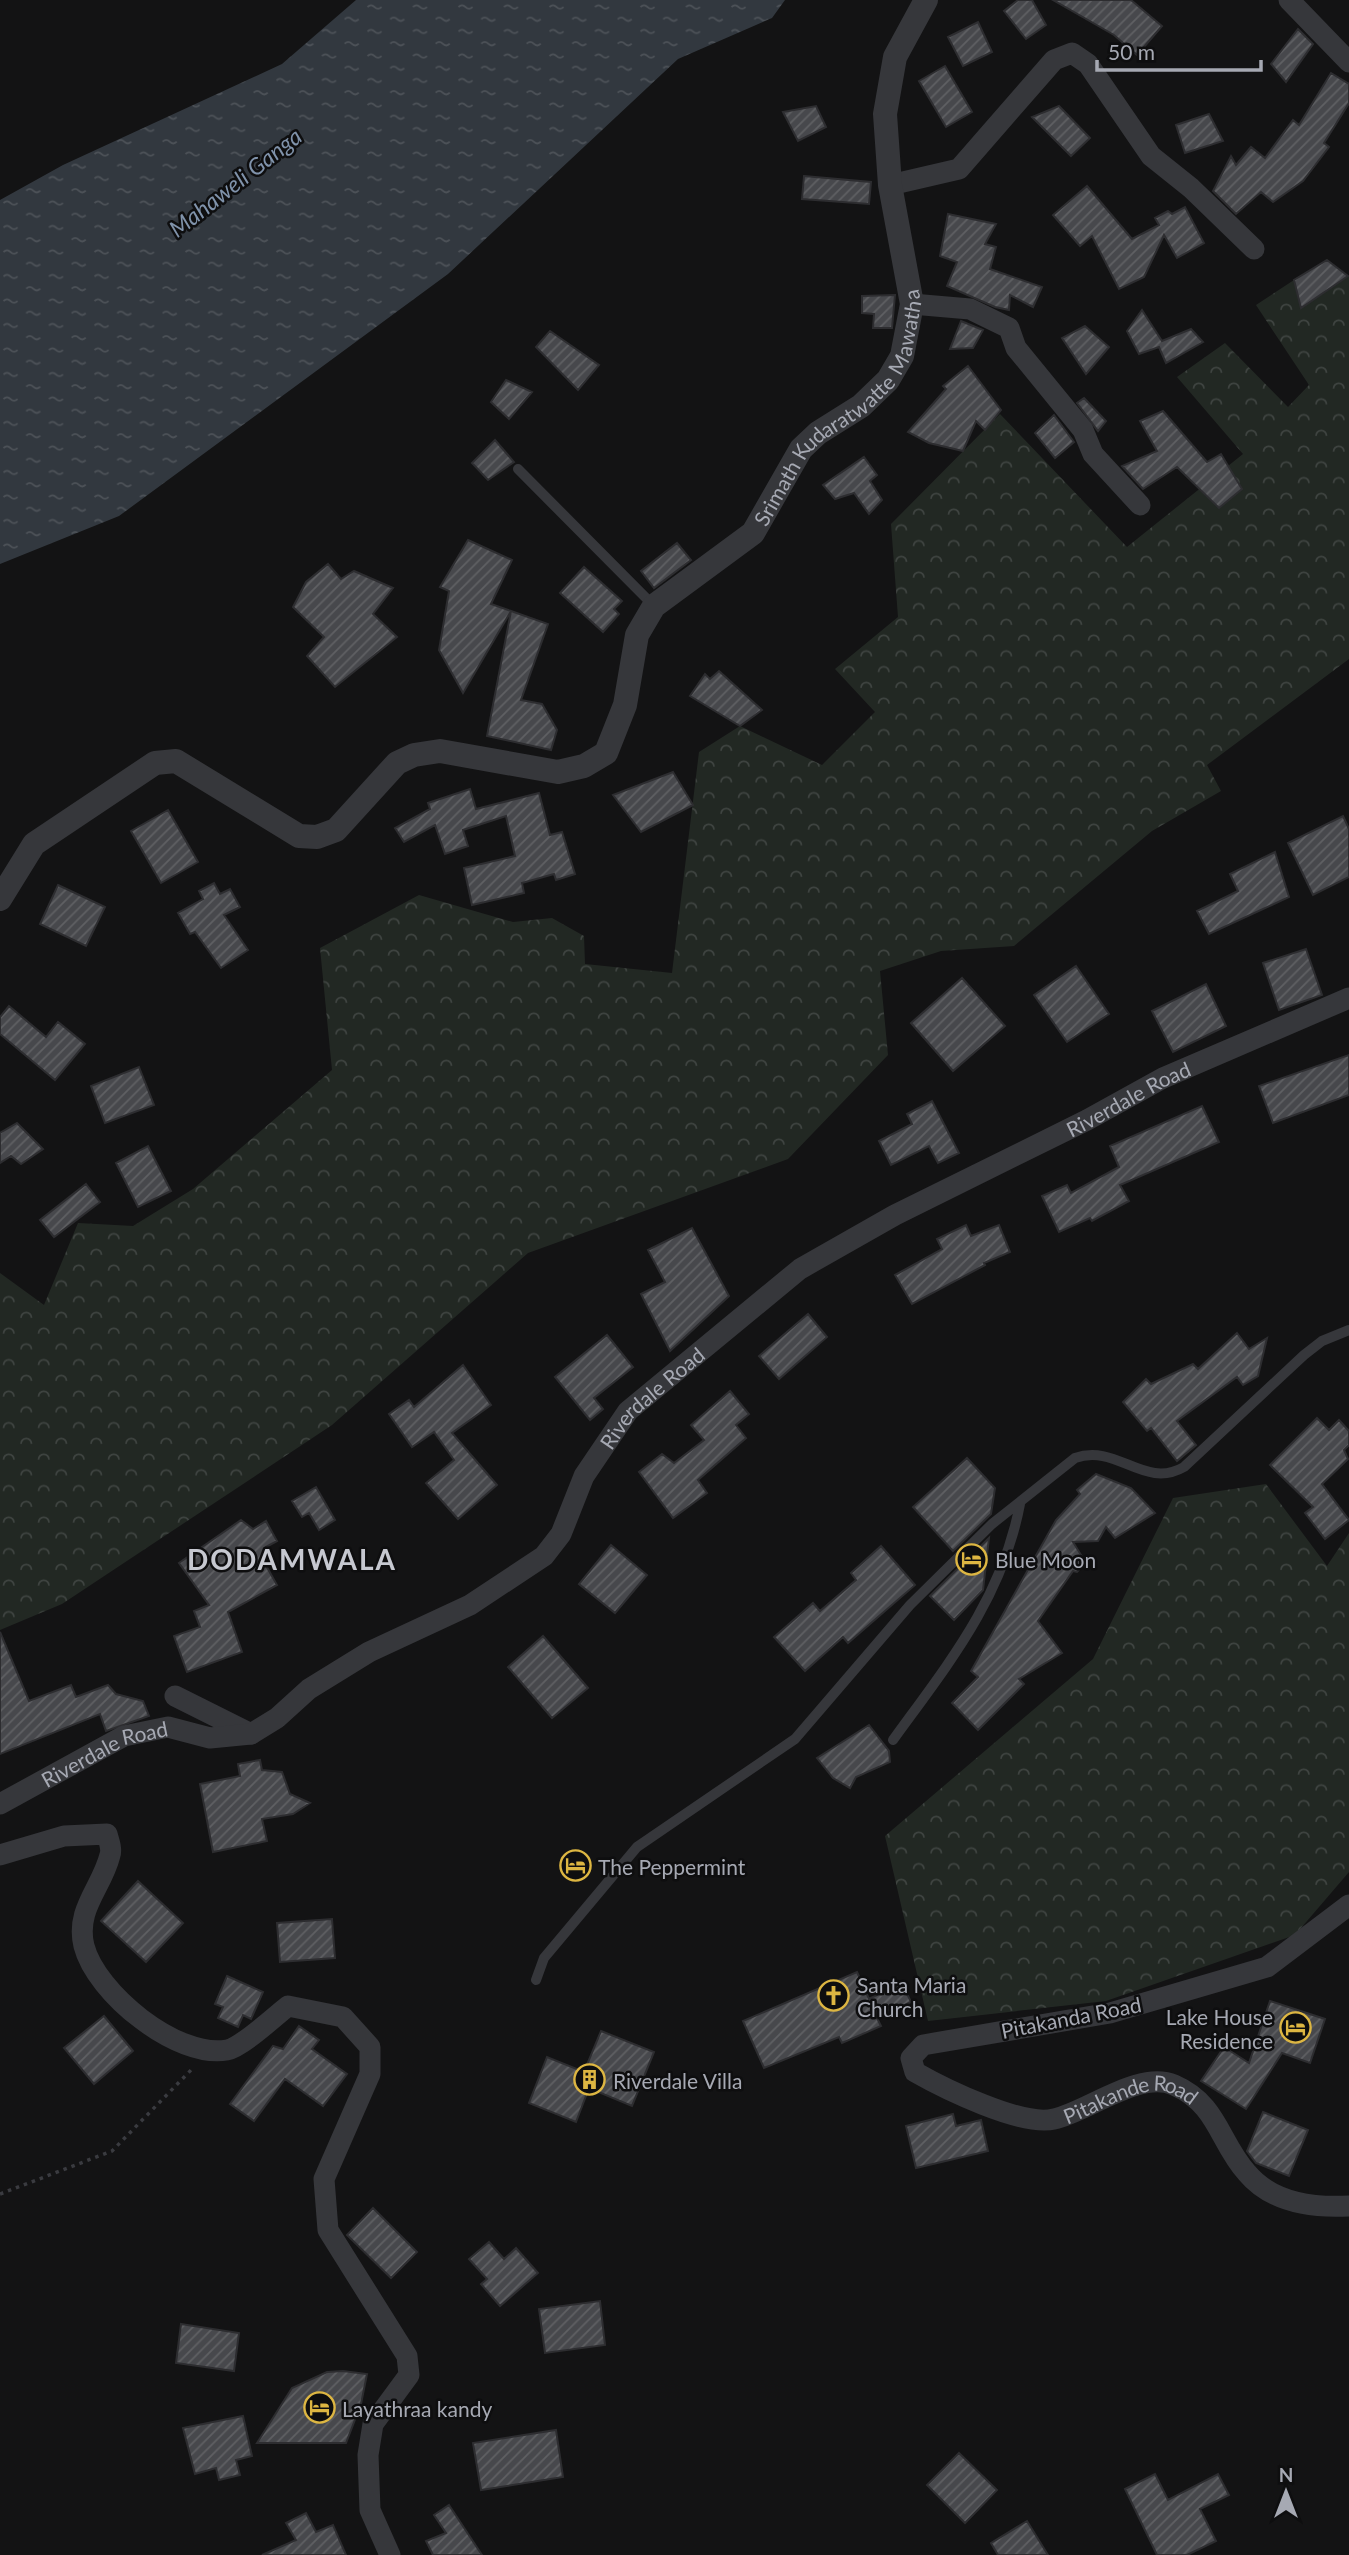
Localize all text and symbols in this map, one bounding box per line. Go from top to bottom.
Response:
scale bar [1097,28,1262,72]
text: 50 m [1108,39,1155,64]
water label: Mahaweli Ganga [163,122,307,242]
street label: Srimath Kudaratwatte Mawatha [748,288,925,530]
street label: Riverdale Road [1062,1055,1194,1141]
street label: Riverdale Road [594,1341,709,1453]
district label: DODAMWALA [187,1542,397,1576]
hotel icon: Blue Moon [955,1542,989,1576]
place label: Blue Moon [995,1547,1096,1572]
street label: Riverdale Road [36,1715,170,1792]
hotel icon: The Peppermint [558,1849,592,1883]
place label: The Peppermint [598,1854,746,1879]
place label: Santa Maria Church [857,1972,966,2021]
church icon: Santa Maria Church [817,1979,851,2013]
street label: Pitakanda Road [999,1991,1143,2043]
place label: Lake House Residence [1166,2004,1273,2053]
hotel icon: Lake House Residence [1279,2011,1313,2045]
building icon: Riverdale Villa [573,2063,607,2097]
place label: Riverdale Villa [613,2068,742,2093]
street label: Pitakande Road [1059,2069,1204,2128]
hotel icon: Layathraa kandy [302,2391,336,2425]
place label: Layathraa kandy [342,2396,492,2421]
north arrow [1251,2457,1321,2527]
text: N [1279,2463,1293,2486]

